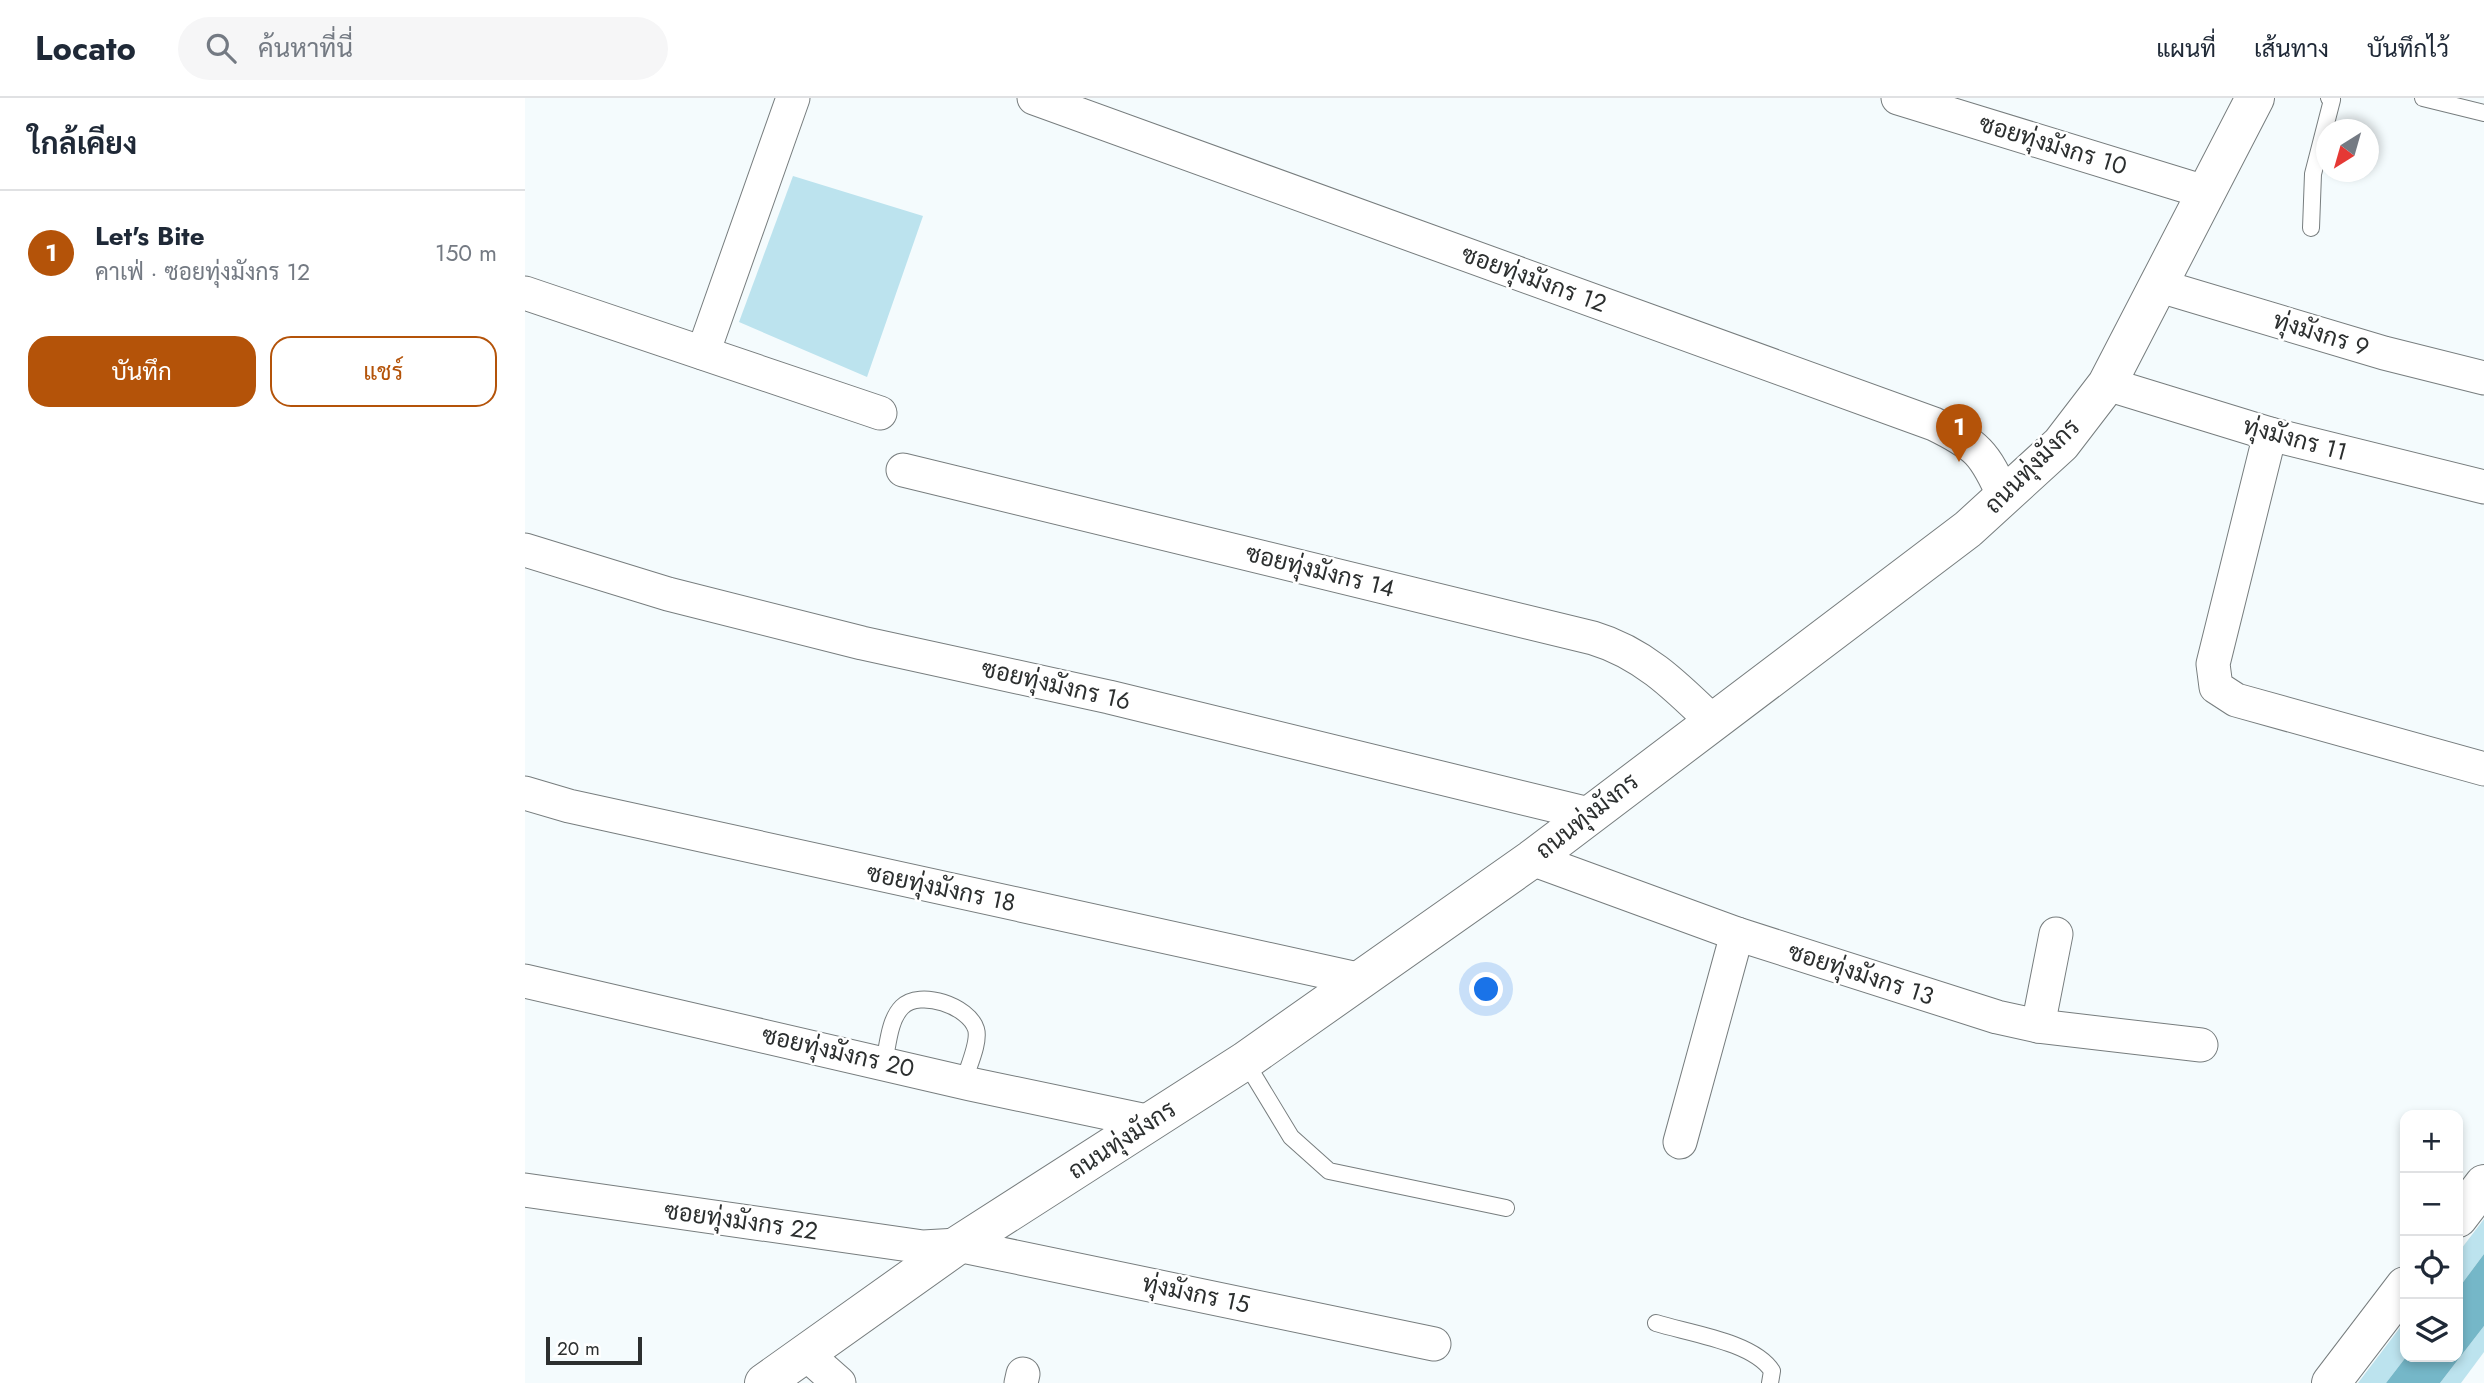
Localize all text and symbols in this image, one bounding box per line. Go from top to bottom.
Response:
search box [178,17,668,80]
text: Locato [35,25,136,72]
icon: search [202,29,240,67]
text: ค้นหาที่นี่ [258,29,353,67]
text: แผนที่ [2156,31,2216,66]
text: เส้นทาง [2254,31,2329,66]
text: บันทึกไว้ [2367,31,2449,66]
street label: ซอยทุ่งมังกร 10 [1975,105,2131,184]
north arrow [2316,119,2379,182]
text: ใกล้เคียง [28,122,137,165]
text: Let's Bite [95,217,205,255]
text: 1 [45,236,57,270]
text: 150 m [435,236,497,270]
street label: ซอยทุ่งมังกร 12 [1457,236,1612,321]
text: คาเฟ่ · ซอยทุ่งมังกร 12 [95,255,310,289]
street label: ทุ่งมังกร 9 [2269,302,2373,365]
button: บันทึก [28,336,256,407]
button: แชร์ [270,336,497,407]
pin: 1 [1936,404,1982,462]
street label: ทุ่งมังกร 11 [2239,408,2351,469]
street label: ถนนทุ่งมังกร [1976,410,2087,521]
street label: ซอยทุ่งมังกร 14 [1242,535,1398,606]
street label: ซอยทุ่งมังกร 16 [978,650,1134,719]
street label: ถนนทุ่งมังกร [1528,764,1646,867]
street label: ซอยทุ่งมังกร 18 [863,855,1019,920]
street label: ซอยทุ่งมังกร 13 [1784,933,1939,1014]
your location [1469,972,1503,1006]
street label: ซอยทุ่งมังกร 20 [758,1017,918,1086]
street label: ถนนทุ่งมังกร [1061,1092,1183,1188]
map controls [2400,1110,2463,1362]
button: + [2400,1110,2463,1173]
button: − [2400,1173,2463,1236]
street label: ซอยทุ่งมังกร 22 [662,1192,820,1249]
button: locate [2400,1236,2463,1299]
street label: ทุ่งมังกร 15 [1139,1265,1253,1322]
button: layers [2400,1299,2463,1362]
scale bar [546,1334,642,1366]
text: 20 m [557,1335,600,1362]

